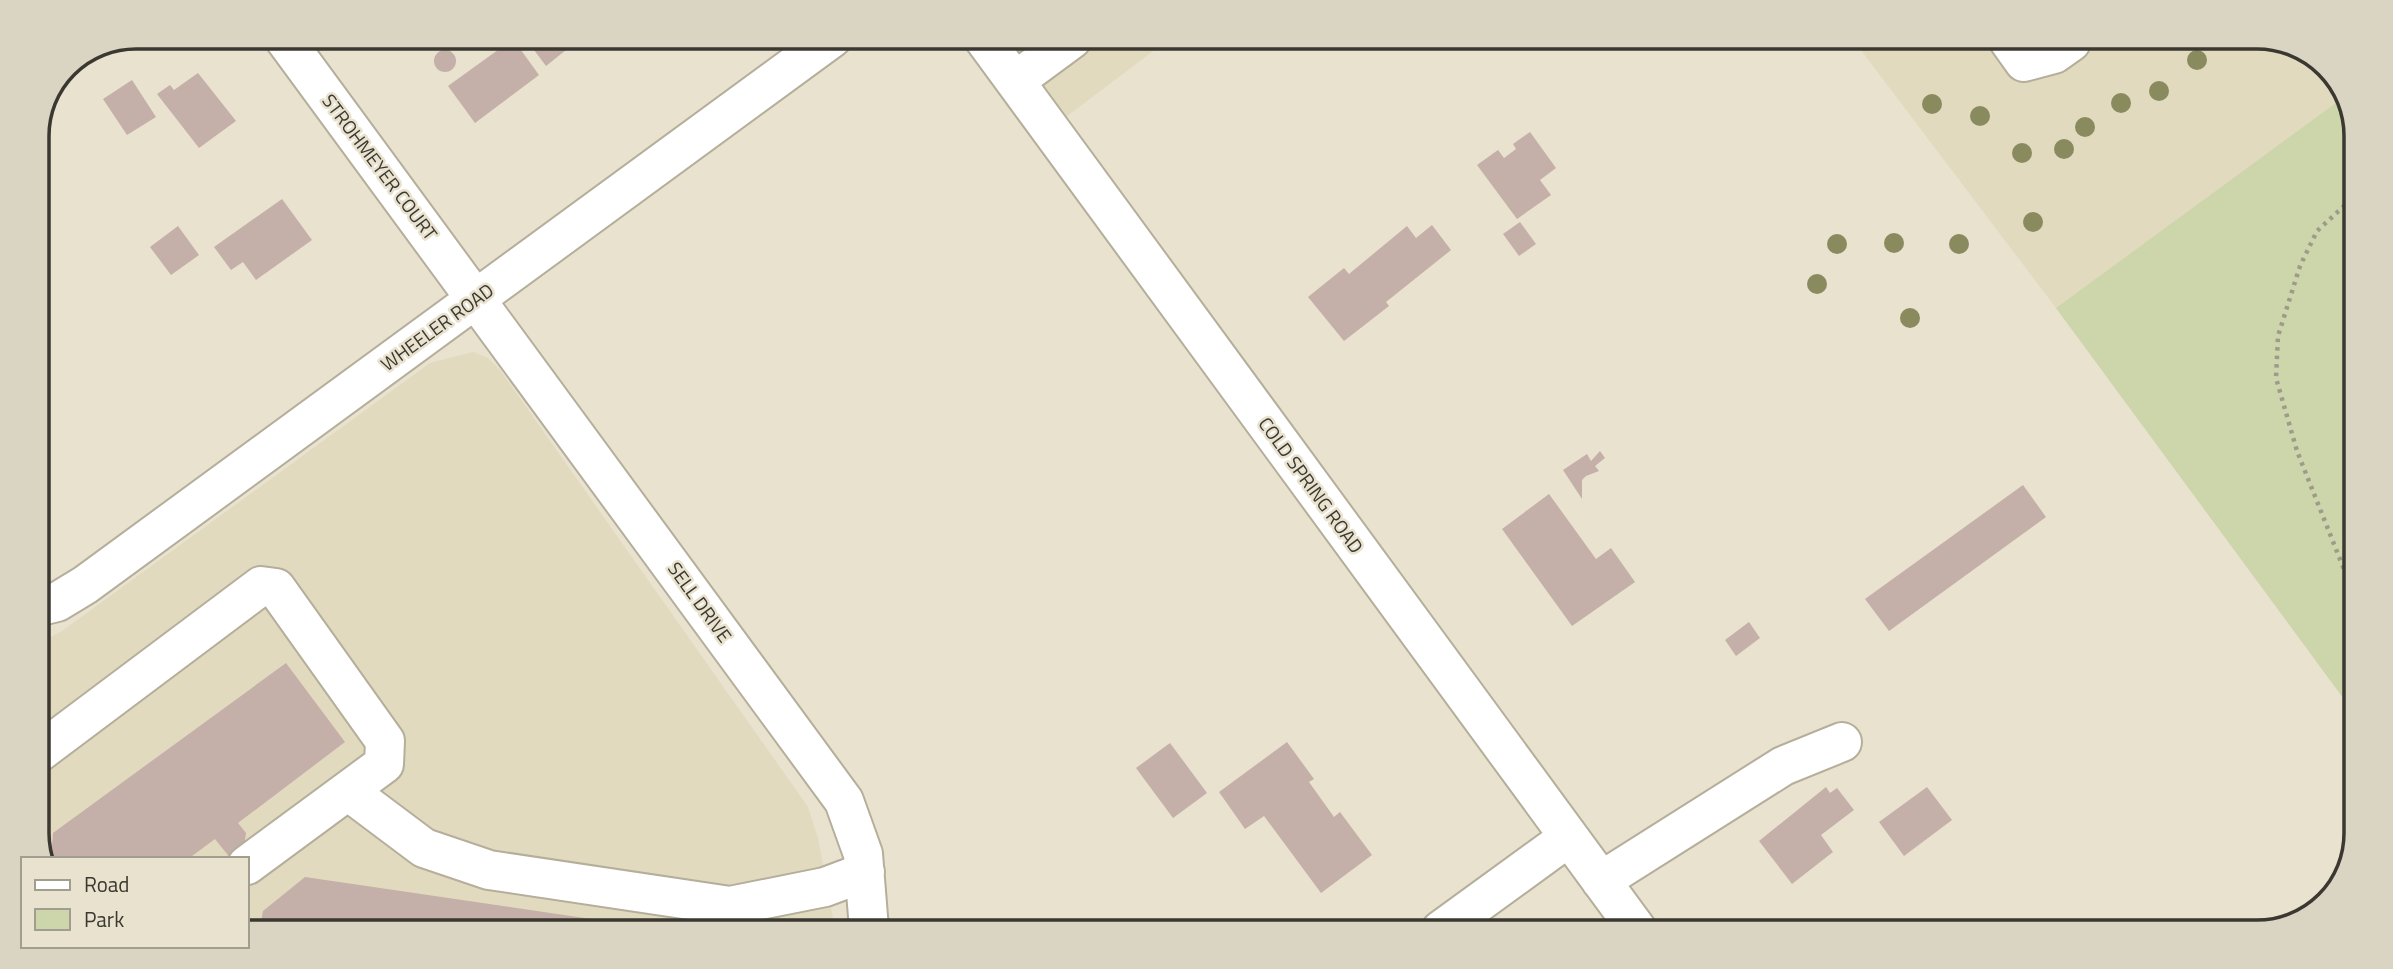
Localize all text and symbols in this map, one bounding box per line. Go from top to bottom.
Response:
street label: STROHMEYER COURT [316,87,445,246]
street label: WHEELER ROAD [374,276,499,378]
street label: COLD SPRING ROAD [1252,410,1371,559]
street label: SELL DRIVE [661,555,740,648]
legend [21,857,248,948]
text: Road [84,868,129,900]
text: Park [84,903,124,935]

